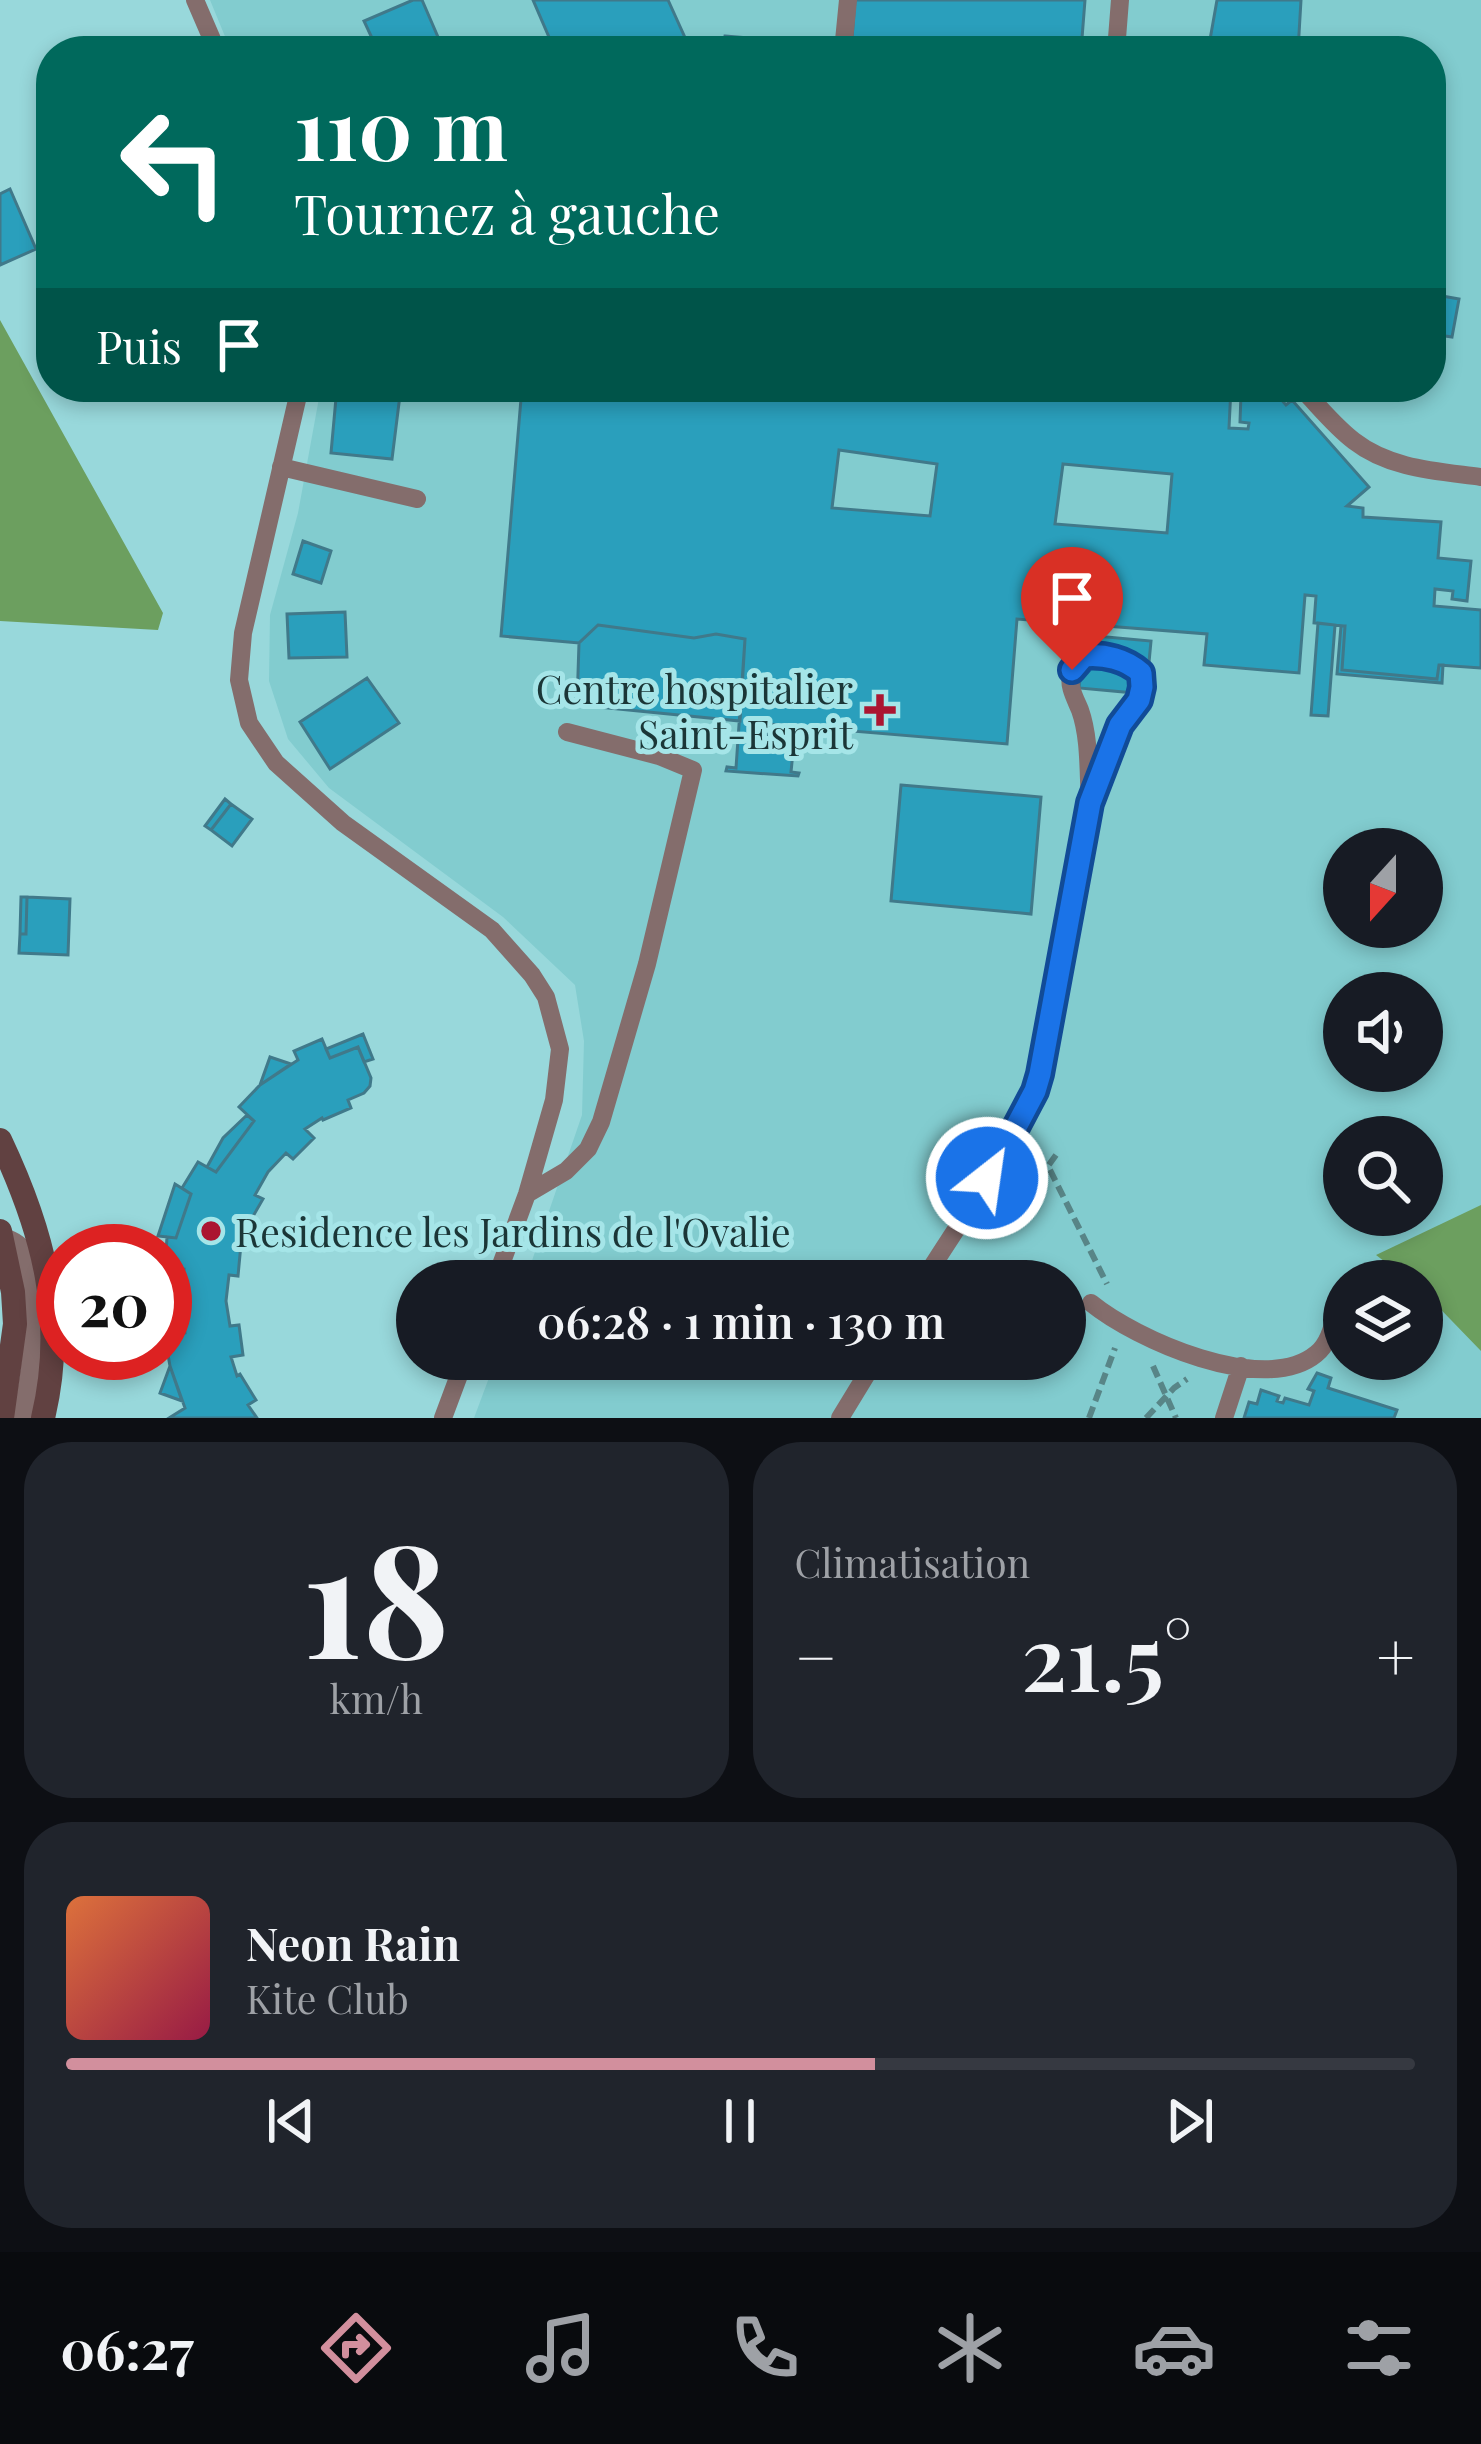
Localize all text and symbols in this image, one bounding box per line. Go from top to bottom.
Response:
text: 110 m [294,70,508,182]
icon: left [96,84,252,240]
text: Tournez à gauche [294,177,720,249]
icon: arrive [206,312,272,378]
text: Puis [96,315,182,375]
pin [1021,547,1123,670]
icon: arrive [1039,565,1105,631]
place label: Centre hospitalier Saint-Esprit [536,662,854,759]
marker: Centre hospitalier Saint-Esprit [864,694,896,726]
north arrow [1323,828,1443,948]
map controls [1323,828,1443,1380]
button: sound [1323,972,1443,1092]
position arrow [924,1115,1050,1241]
button: search [1323,1116,1443,1236]
place label: Residence les Jardins de l'Ovalie [235,1205,791,1257]
marker: Residence les Jardins de l'Ovalie [198,1218,224,1244]
speed limit sign: 20 [36,1224,192,1380]
button: layers [1323,1260,1443,1380]
text: 06:28 · 1 min · 130 m [537,1290,945,1350]
text: 18 [303,1490,450,1698]
text: Climatisation [795,1536,1030,1588]
text: 21.5° [1021,1595,1192,1715]
text: − [795,1611,837,1699]
text: + [1376,1611,1415,1699]
text: km/h [329,1672,423,1724]
text: Neon Rain [246,1912,460,1972]
text: Kite Club [246,1972,409,2024]
icon: previous [258,2088,324,2154]
icon: pause [707,2088,773,2154]
icon: next [1157,2088,1223,2154]
icon: directions [314,2306,398,2390]
icon: music [519,2306,603,2390]
icon: phone [723,2306,807,2390]
icon: climate [928,2306,1012,2390]
icon: car [1132,2306,1216,2390]
icon: filters [1337,2306,1421,2390]
text: 06:27 [60,2312,194,2384]

